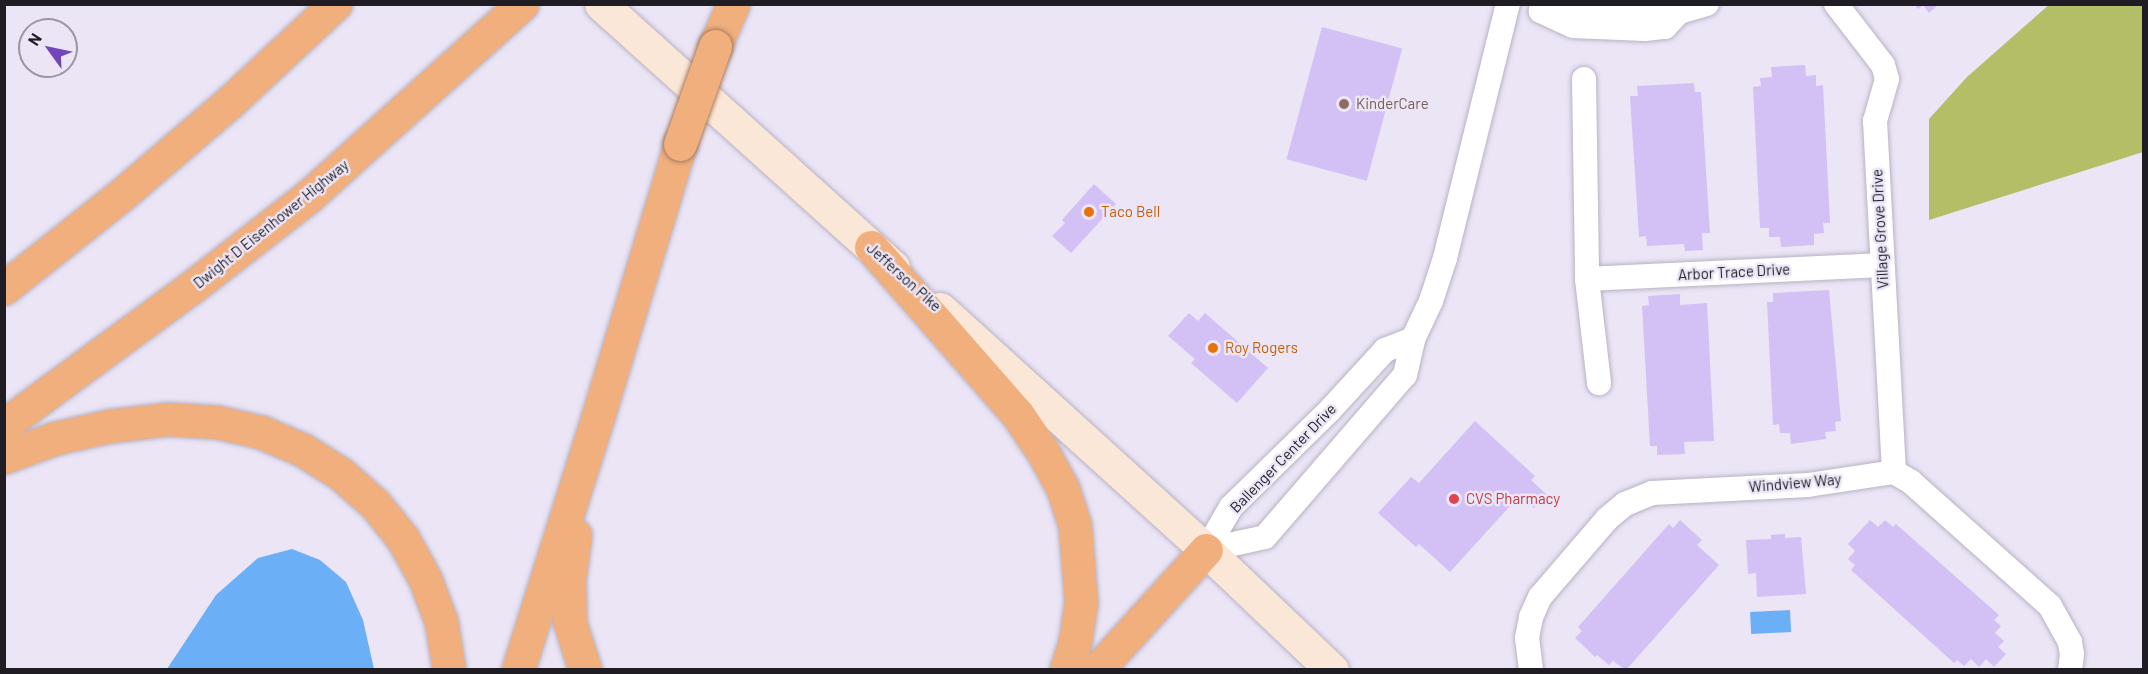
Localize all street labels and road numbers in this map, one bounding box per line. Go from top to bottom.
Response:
street label: Dwight D Eisenhower Highway [190,156,352,292]
street label: Village Grove Drive [1868,169,1892,289]
street label: Jefferson Pike [863,239,945,315]
street label: Arbor Trace Drive [1677,260,1791,284]
street label: Ballenger Center Drive [1226,400,1340,516]
street label: Windview Way [1748,470,1842,496]

